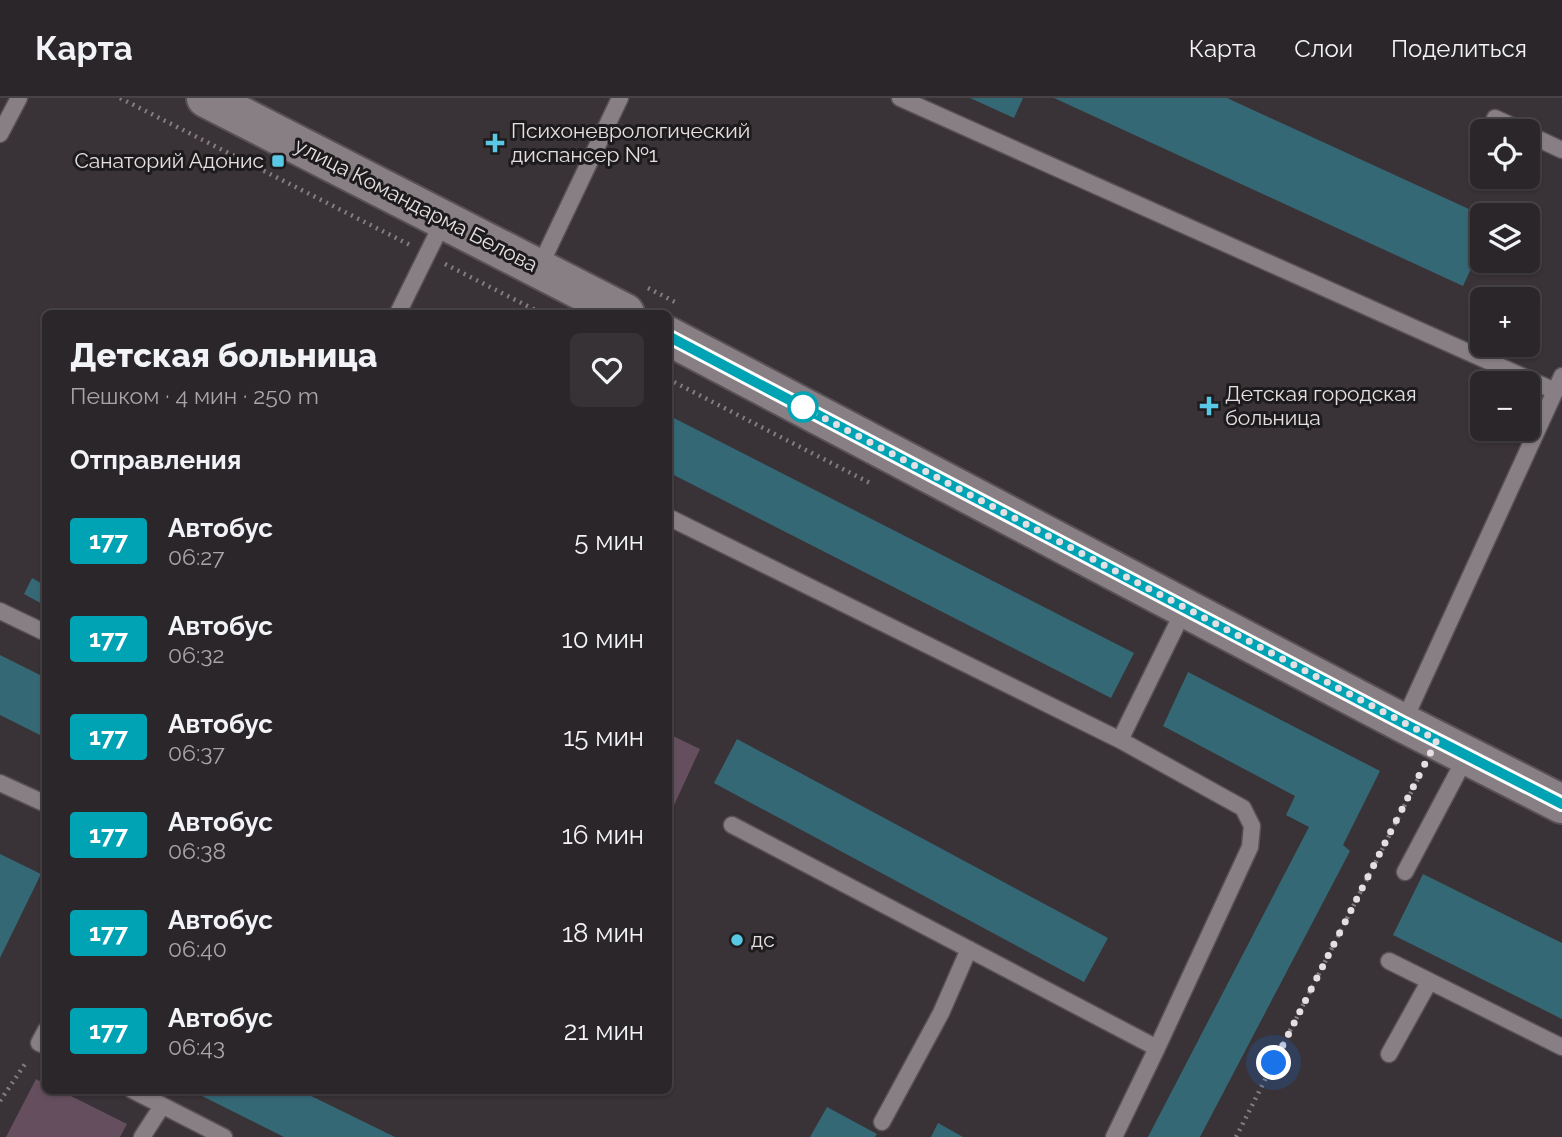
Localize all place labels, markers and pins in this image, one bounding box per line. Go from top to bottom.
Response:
place label: Психоневрологический диспансер №1 [511,118,750,167]
marker: Психоневрологический диспансер №1 [485,133,505,153]
place label: Санаторий Адонис [74,148,264,173]
marker: Санаторий Адонис [270,153,286,169]
place label: Детская городская больница [1225,381,1417,430]
unlabelled marker [788,392,818,422]
marker: Детская городская больница [1199,396,1219,416]
place label: дс [751,927,775,952]
marker: дс [729,932,745,948]

